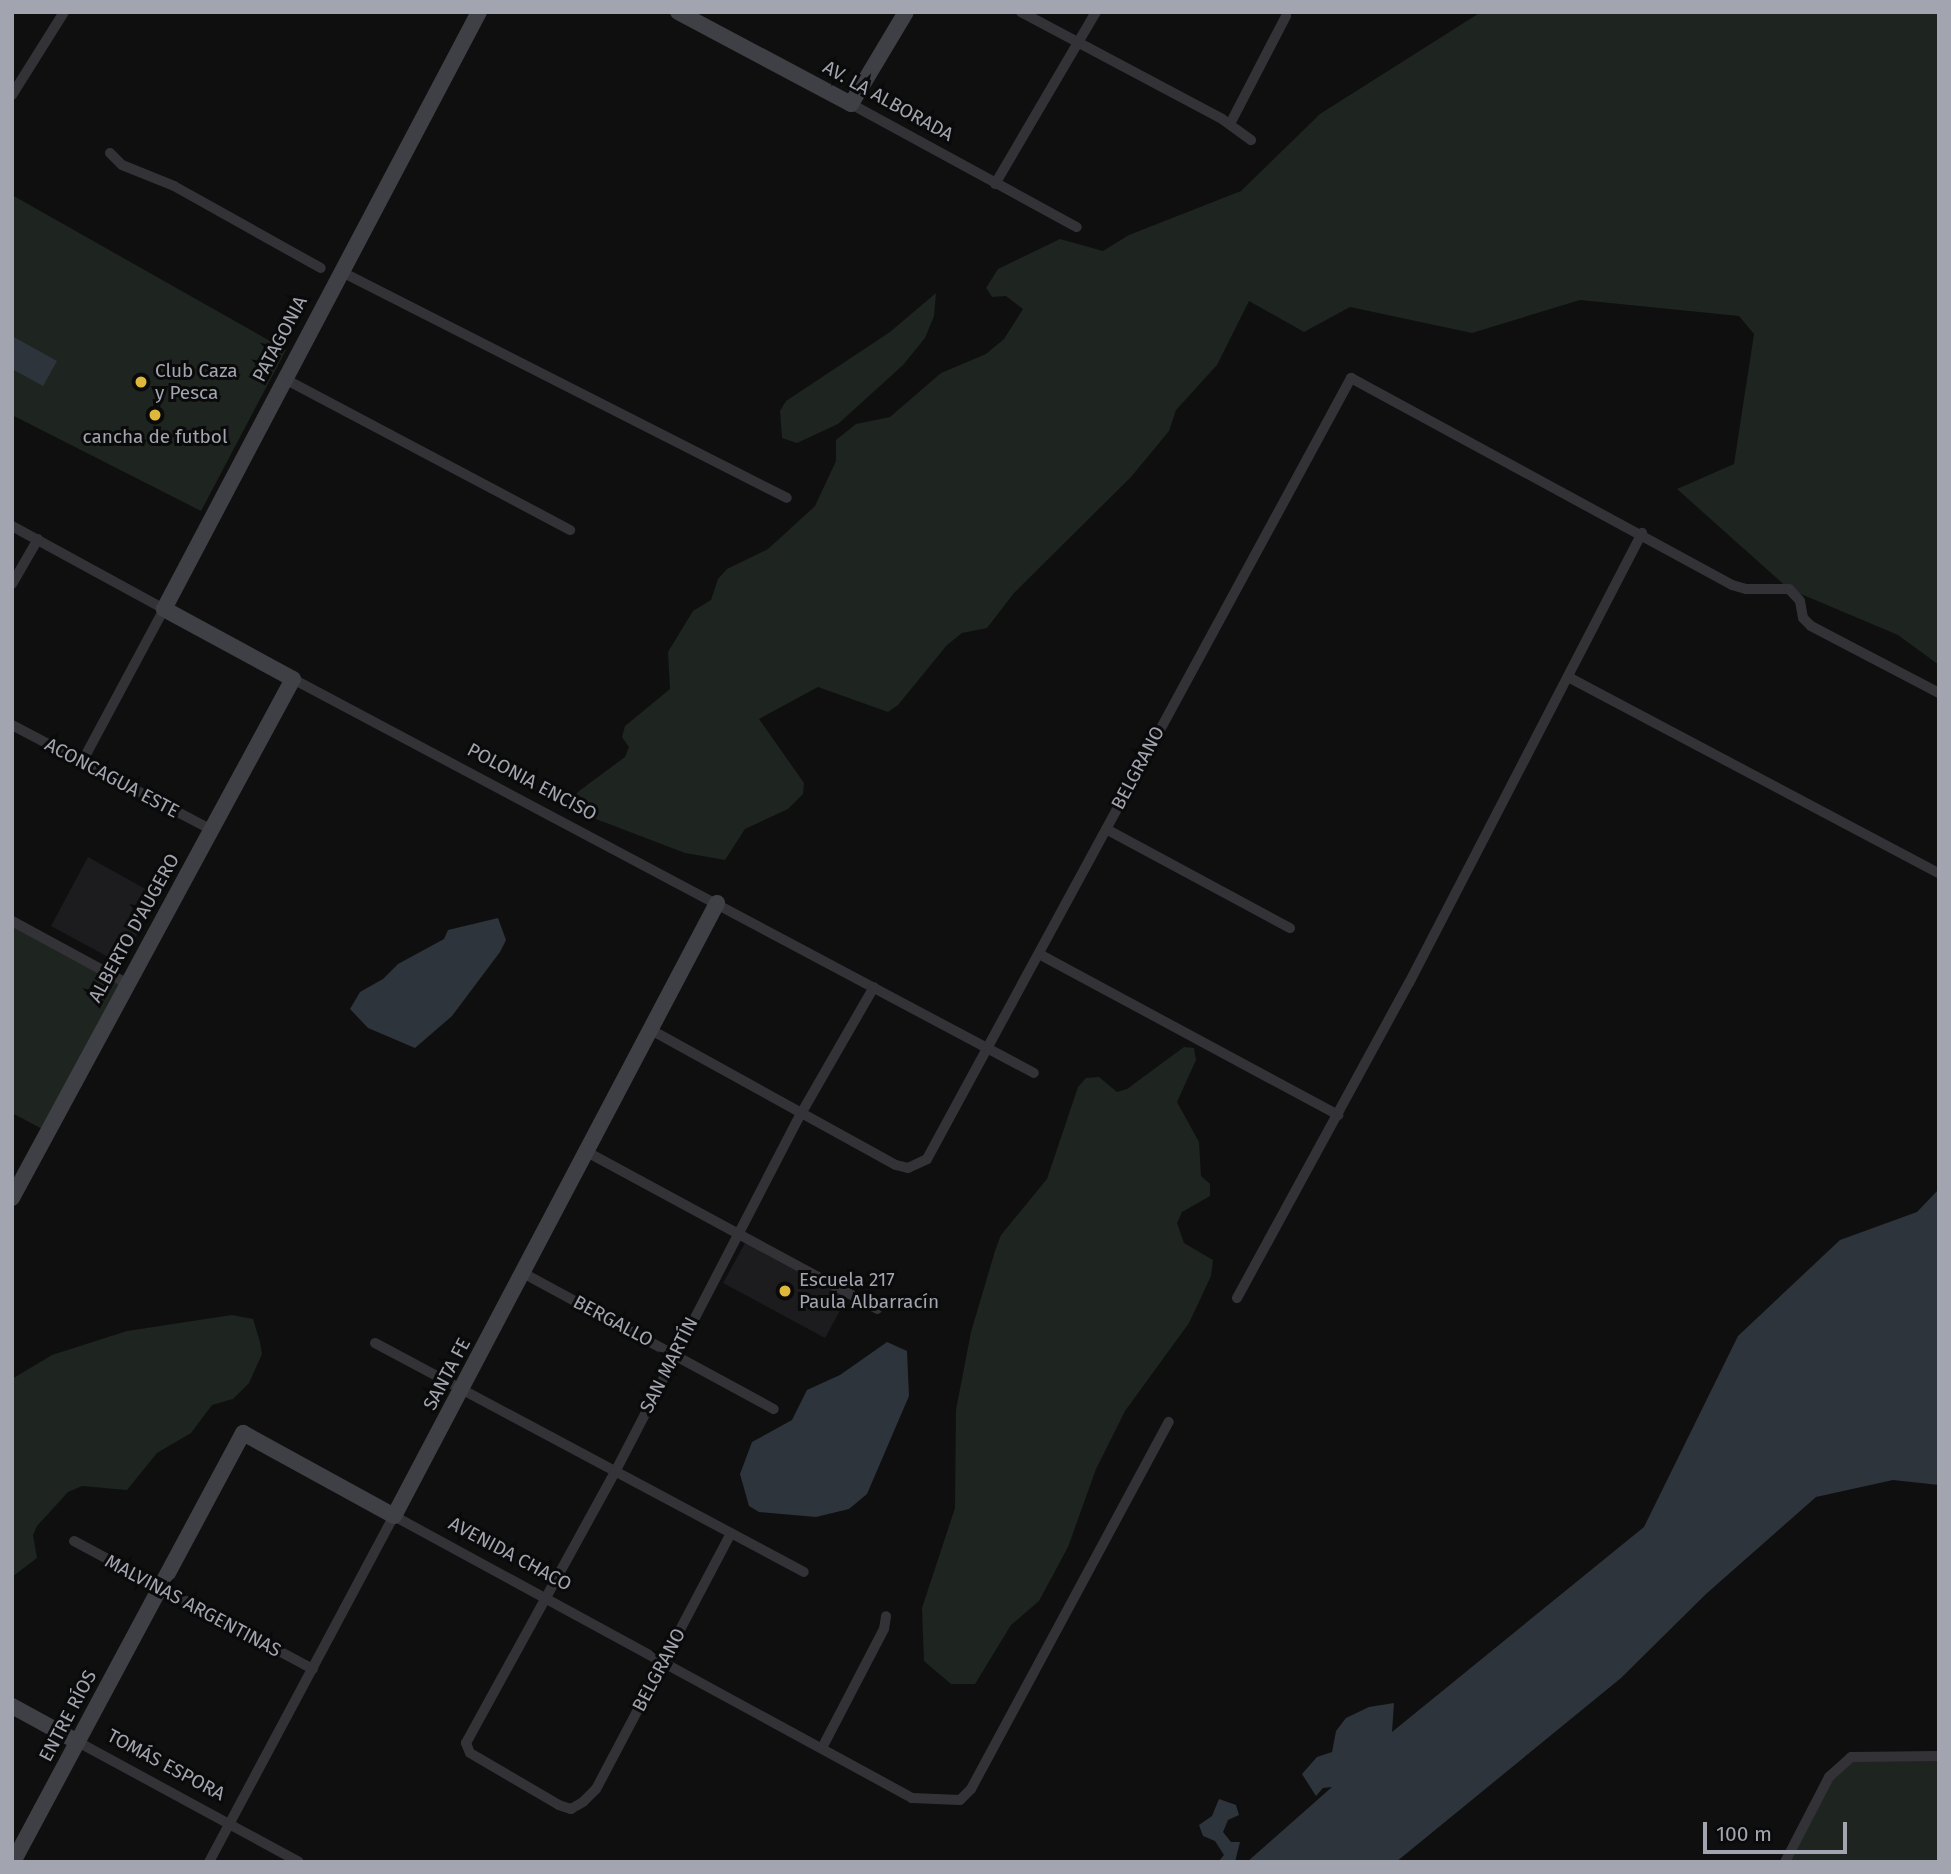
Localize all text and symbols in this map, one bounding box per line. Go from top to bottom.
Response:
street label: AV. LA ALBORADA [819,56,957,146]
street label: PATAGONIA [248,292,312,386]
place label: Club Caza y Pesca [155,360,238,404]
marker: Club Caza y Pesca [133,374,149,390]
marker: cancha de futbol [147,407,163,423]
place label: cancha de futbol [83,426,227,448]
street label: BELGRANO [1107,723,1169,813]
street label: ACONCAGUA ESTE [41,733,183,823]
street label: POLONIA ENCISO [463,738,601,826]
street label: ALBERTO D'AUGERO [84,850,184,1006]
place label: Escuela 217 Paula Albarracín [799,1269,939,1313]
marker: Escuela 217 Paula Albarracín [777,1283,793,1299]
street label: BERGALLO [569,1290,657,1352]
street label: SAN MARTÍN [635,1313,703,1417]
street label: SANTA FE [419,1334,475,1414]
street label: AVENIDA CHACO [445,1512,575,1596]
street label: MALVINAS ARGENTINAS [101,1550,285,1662]
street label: BELGRANO [628,1625,690,1715]
street label: ENTRE RÍOS [34,1666,102,1766]
street label: TOMÁS ESPORA [103,1724,229,1806]
scale bar [1706,1808,1850,1852]
text: 100 m [1716,1821,1772,1847]

